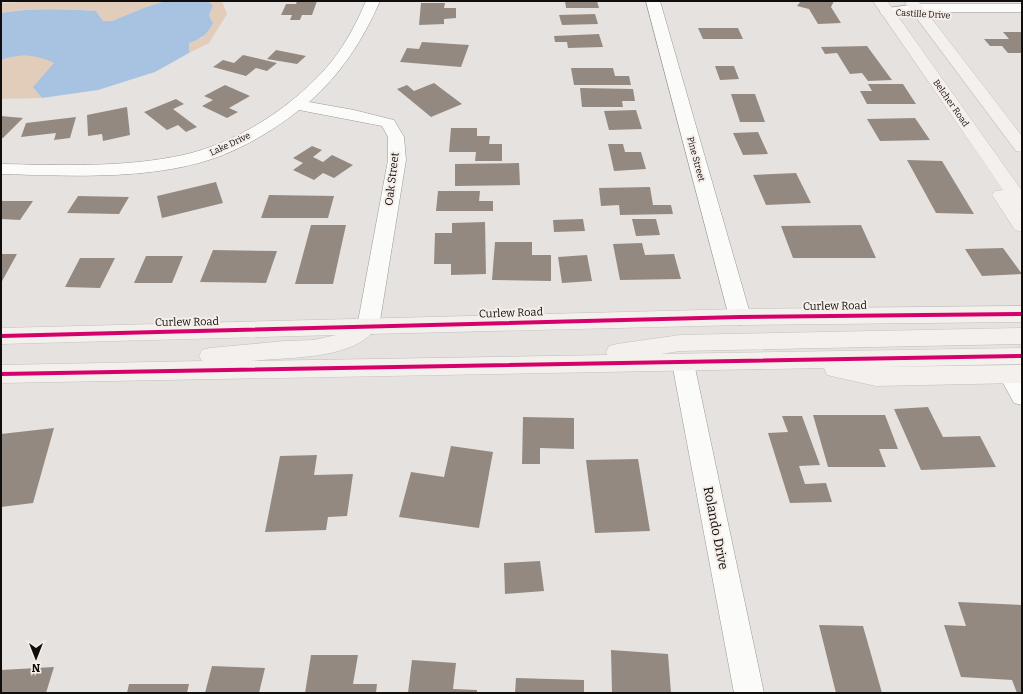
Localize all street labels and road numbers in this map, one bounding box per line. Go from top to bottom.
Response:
street label: Castille Drive [895,8,951,20]
street label: Belcher Road [931,78,971,129]
street label: Lake Drive [208,130,252,158]
street label: Pine Street [685,136,707,183]
street label: Oak Street [382,152,402,206]
street label: Curlew Road [803,299,868,313]
street label: Curlew Road [479,305,544,321]
street label: Curlew Road [155,315,220,329]
street label: Rolando Drive [701,485,731,571]

